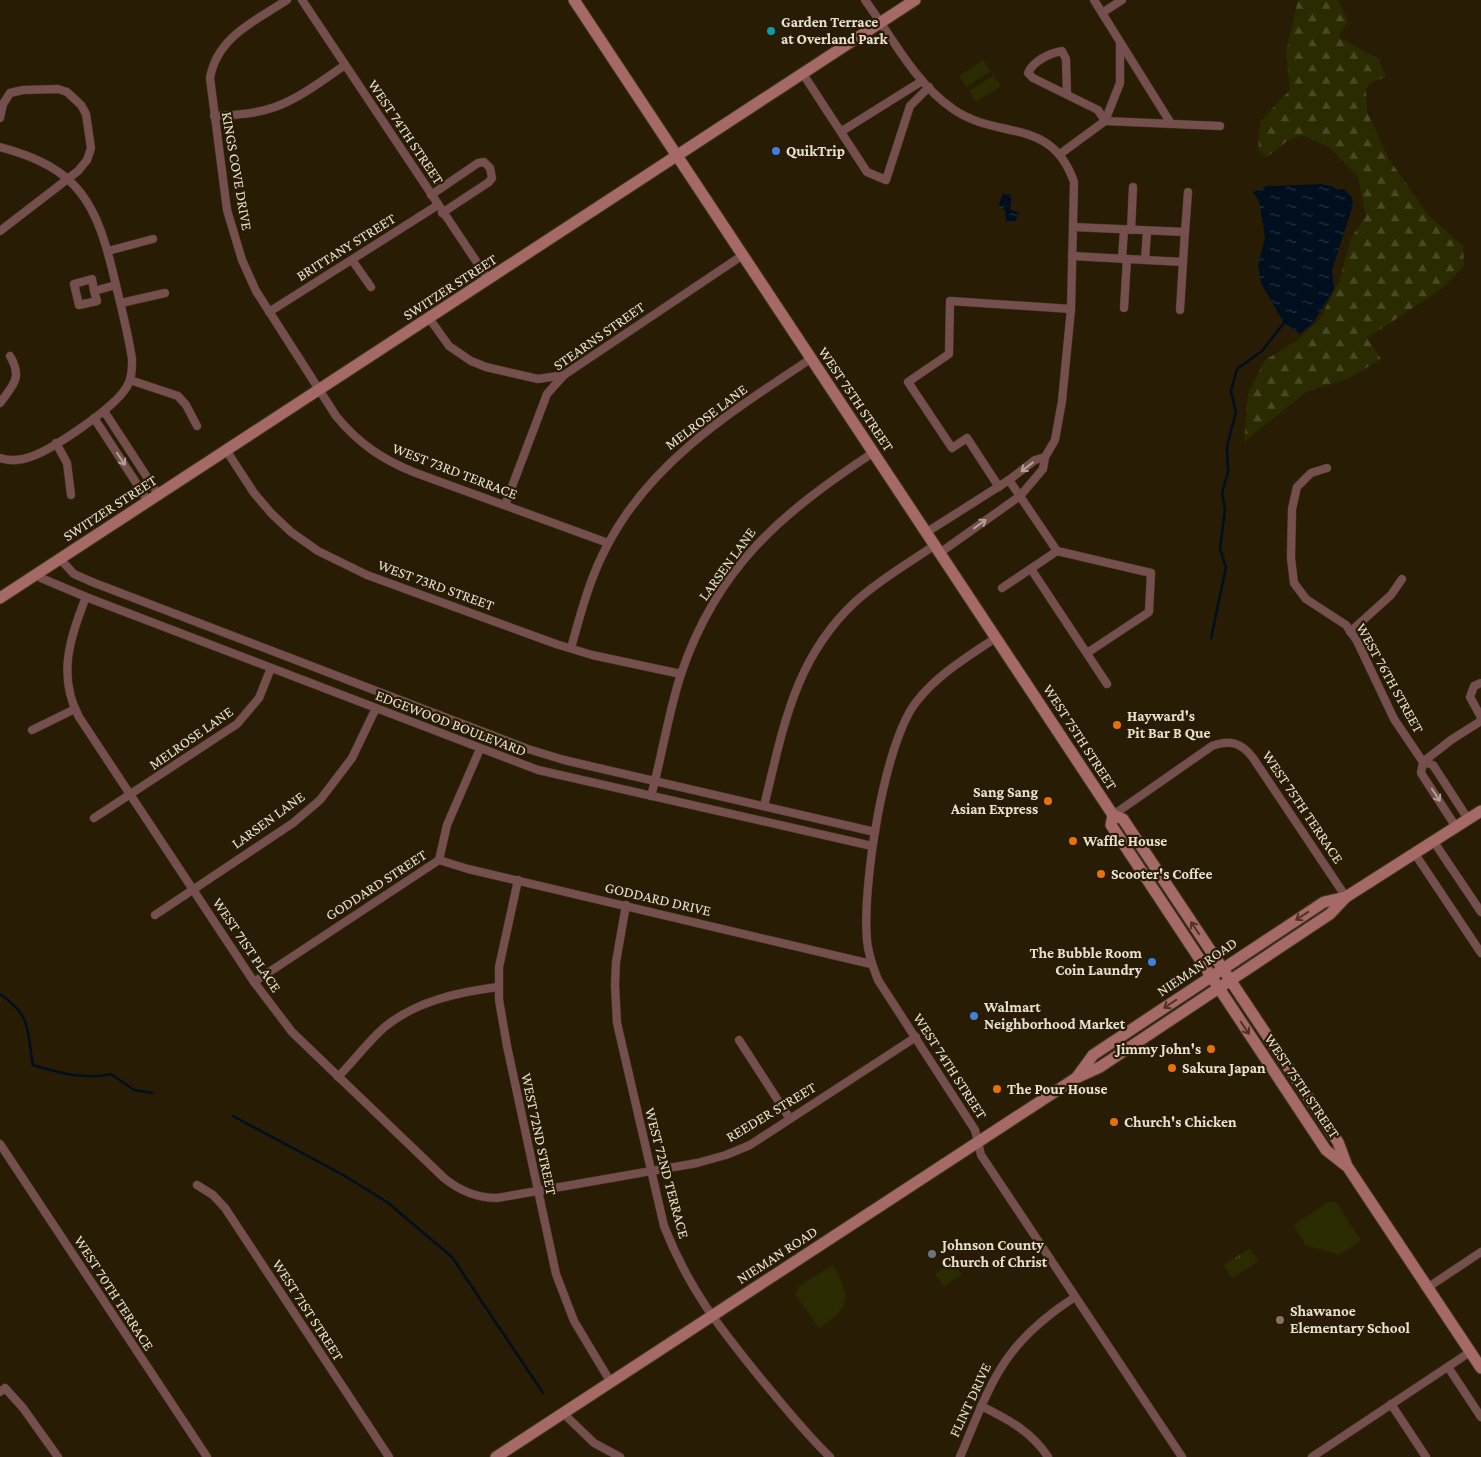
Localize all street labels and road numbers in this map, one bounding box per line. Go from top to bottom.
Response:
street label: WEST 74TH STREET [365,77,447,187]
street label: KINGS COVE DRIVE [219,111,255,231]
street label: BRITTANY STREET [294,210,398,284]
street label: SWITZER STREET [400,251,500,323]
street label: STEARNS STREET [550,299,648,373]
street label: WEST 75TH STREET [815,344,897,454]
street label: MELROSE LANE [662,381,750,453]
street label: WEST 73RD TERRACE [390,440,520,502]
street label: SWITZER STREET [60,472,160,544]
street label: LARSEN LANE [695,524,759,604]
street label: WEST 73RD STREET [376,556,496,614]
street label: WEST 76TH STREET [1353,620,1427,736]
street label: WEST 75TH STREET [1040,681,1120,793]
street label: EDGEWOOD BOULEVARD [373,687,529,759]
street label: MELROSE LANE [146,703,236,773]
street label: WEST 75TH TERRACE [1259,748,1347,866]
street label: LARSEN LANE [228,788,308,852]
street label: GODDARD STREET [323,846,429,924]
street label: GODDARD DRIVE [603,879,713,919]
street label: WEST 71ST PLACE [210,895,284,995]
street label: NIEMAN ROAD [1154,934,1240,1000]
street label: WEST 74TH STREET [910,1010,990,1122]
street label: WEST 75TH STREET [1261,1031,1343,1141]
street label: WEST 72ND STREET [518,1071,560,1197]
street label: REEDER STREET [723,1079,819,1145]
street label: WEST 72ND TERRACE [642,1106,692,1240]
street label: NIEMAN ROAD [734,1223,820,1287]
street label: WEST 70TH TERRACE [71,1233,157,1353]
street label: WEST 71ST STREET [269,1256,347,1364]
street label: FLINT DRIVE [946,1360,994,1440]

